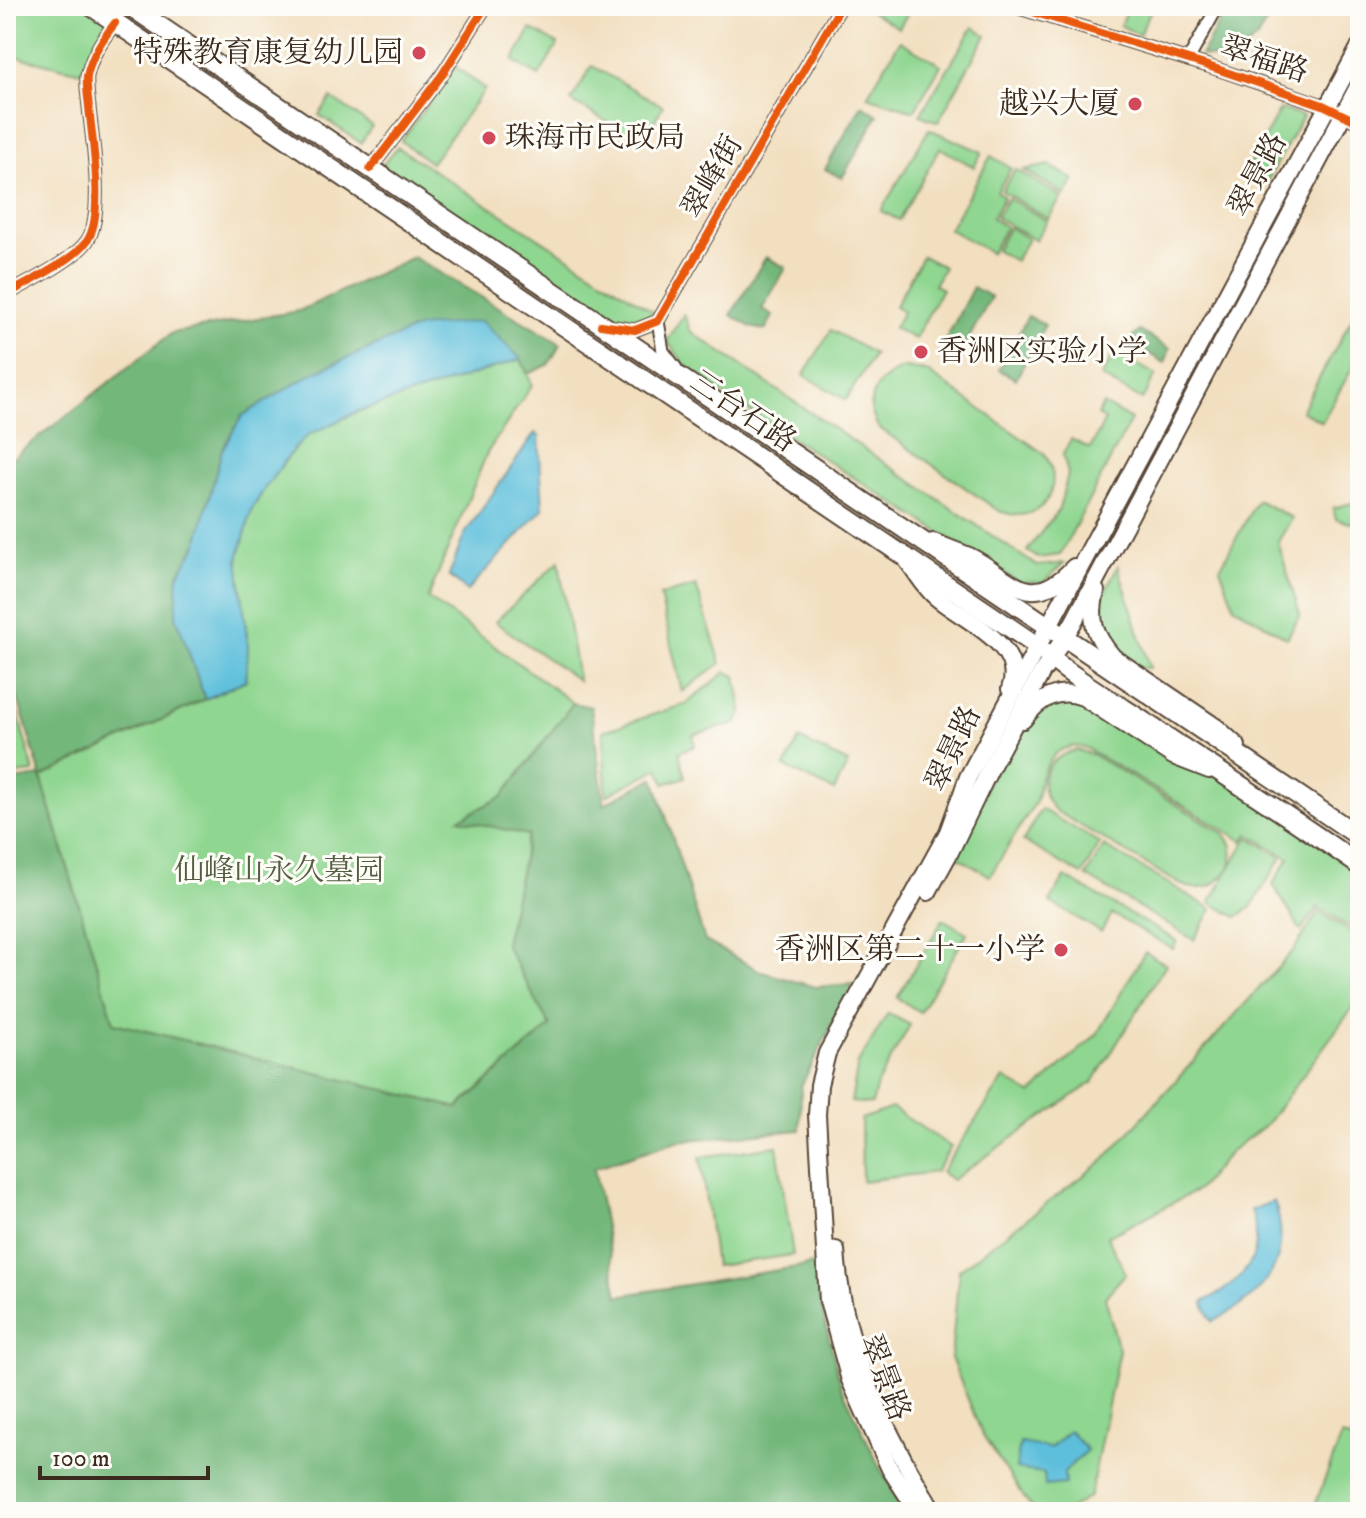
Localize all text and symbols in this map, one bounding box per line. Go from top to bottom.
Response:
street label: 翠福路 [1215,28,1313,92]
place label: 特殊教育康复幼儿园 [133,35,403,72]
marker: 特殊教育康复幼儿园 [410,44,428,62]
place label: 越兴大厦 [999,86,1119,123]
marker: 越兴大厦 [1126,95,1144,113]
place label: 珠海市民政局 [505,120,685,157]
street label: 翠景路 [1221,127,1295,223]
marker: 珠海市民政局 [480,129,498,147]
street label: 翠峰街 [674,129,752,225]
place label: 香洲区实验小学 [937,334,1147,371]
marker: 香洲区实验小学 [912,343,930,361]
street label: 三台石路 [683,363,803,461]
street label: 翠景路 [918,700,990,798]
park label: 仙峰山永久墓园 [174,853,384,890]
place label: 香洲区第二十一小学 [775,932,1045,969]
marker: 香洲区第二十一小学 [1052,941,1070,959]
street label: 翠景路 [851,1329,917,1427]
scale bar [40,1430,208,1480]
text: 100 m [52,1444,110,1474]

